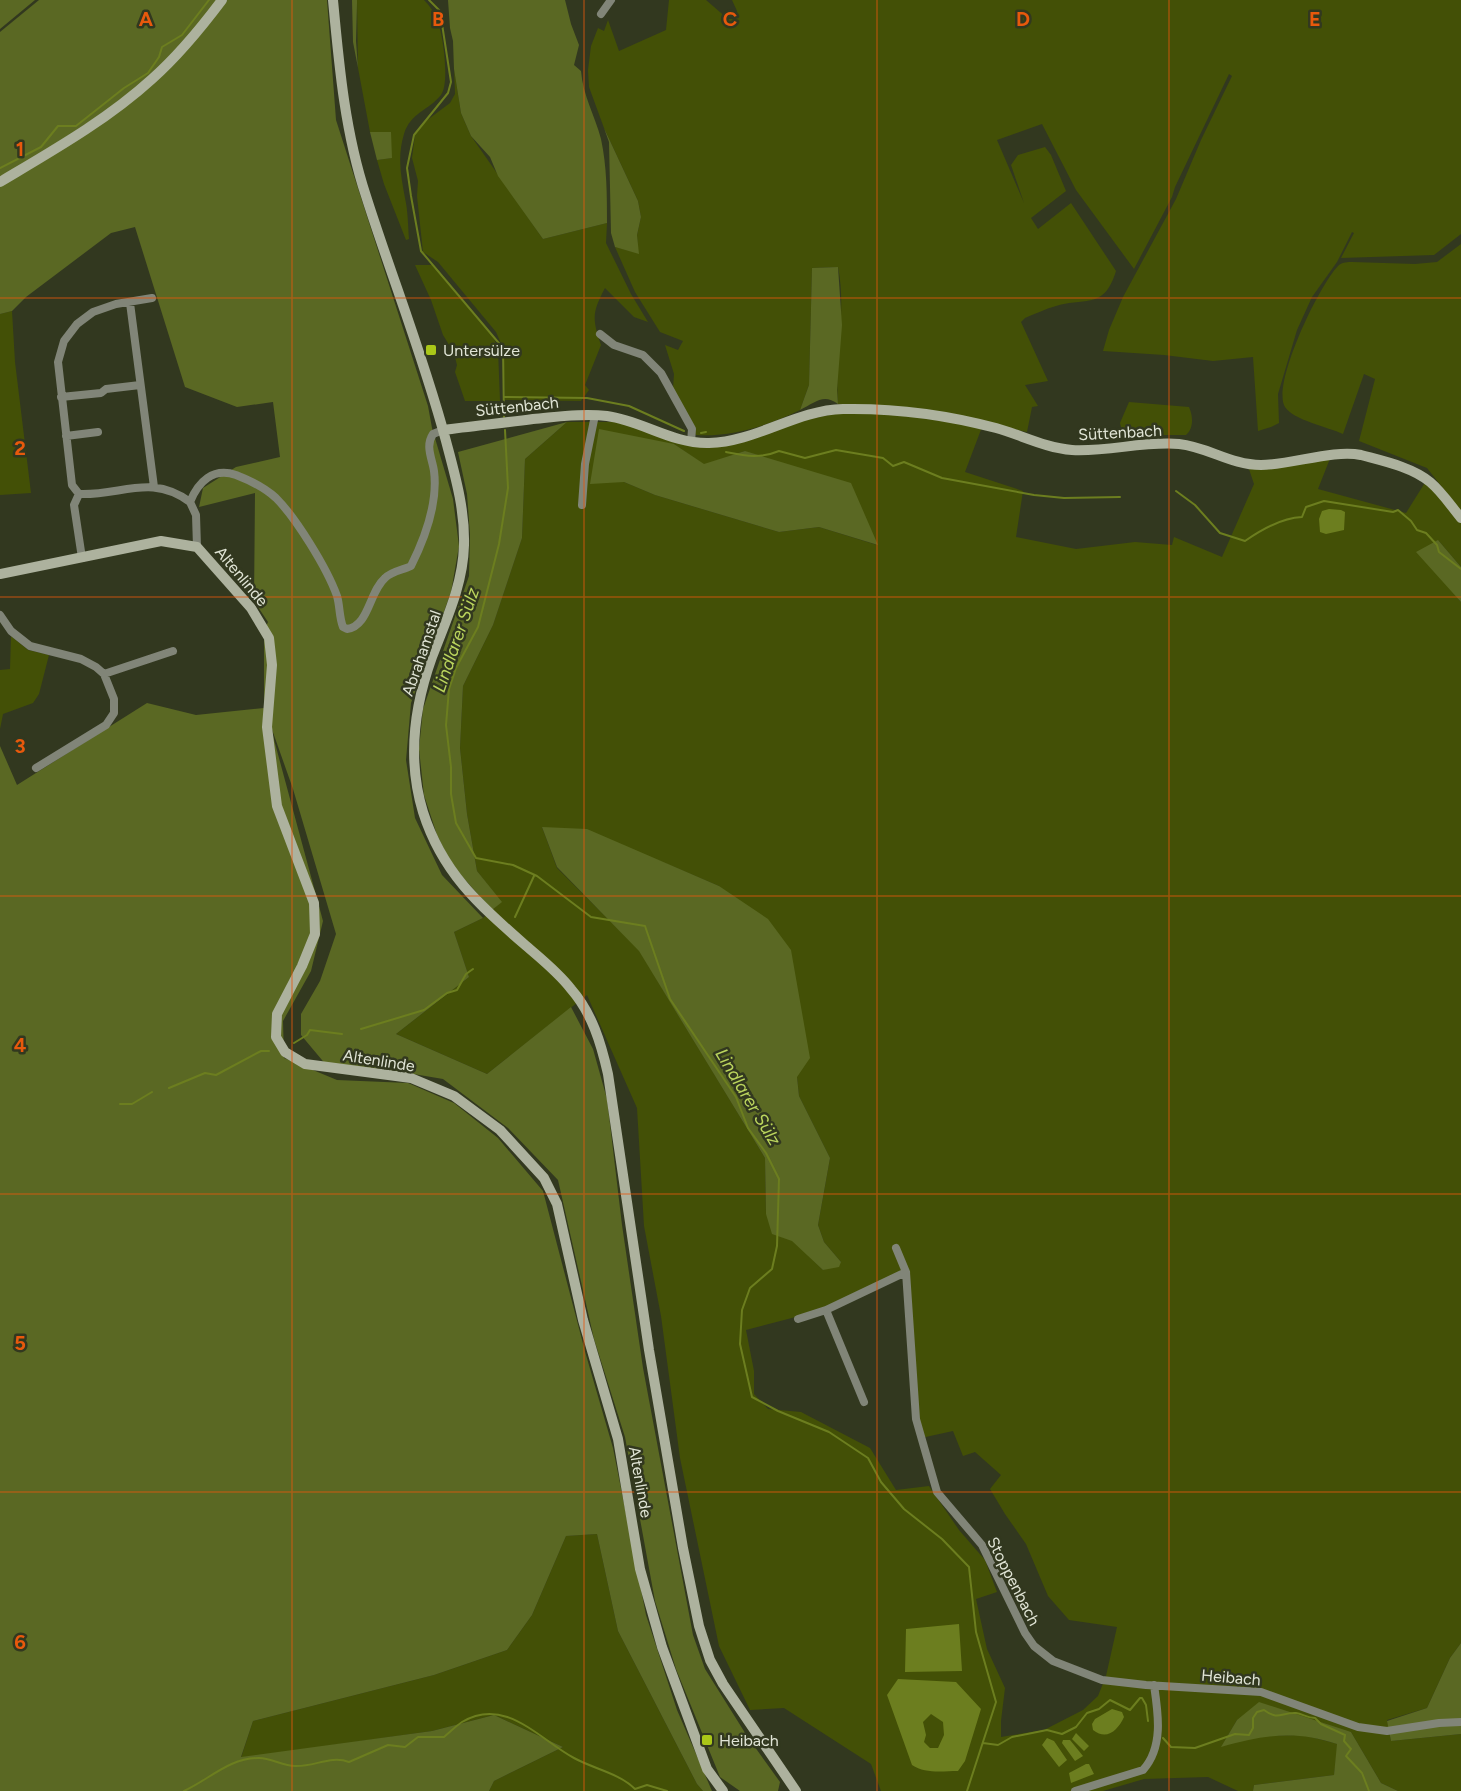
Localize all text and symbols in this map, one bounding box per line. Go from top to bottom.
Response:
text: A [139,7,154,31]
text: B [432,7,444,31]
text: C [723,7,737,31]
text: D [1016,7,1030,31]
text: E [1309,7,1321,31]
text: 1 [16,137,24,161]
place label: Untersülze [443,341,520,360]
marker: Untersülze [424,343,438,357]
street label: Süttenbach [474,393,560,420]
street label: Süttenbach [1078,421,1162,444]
text: 2 [14,436,26,460]
street label: Altenlinde [211,543,272,610]
water label: Lindlarer Sülz [428,585,484,695]
street label: Abrahamstal [398,608,445,699]
text: 3 [14,734,26,758]
text: 4 [14,1033,27,1057]
street label: Altenlinde [342,1045,416,1076]
water label: Lindlarer Sülz [710,1045,786,1150]
text: 5 [14,1331,26,1355]
street label: Altenlinde [625,1445,656,1520]
street label: Stoppenbach [983,1534,1044,1629]
text: 6 [14,1630,26,1654]
street label: Heibach [1200,1665,1262,1690]
place label: Heibach [719,1731,779,1750]
marker: Heibach [700,1733,714,1747]

